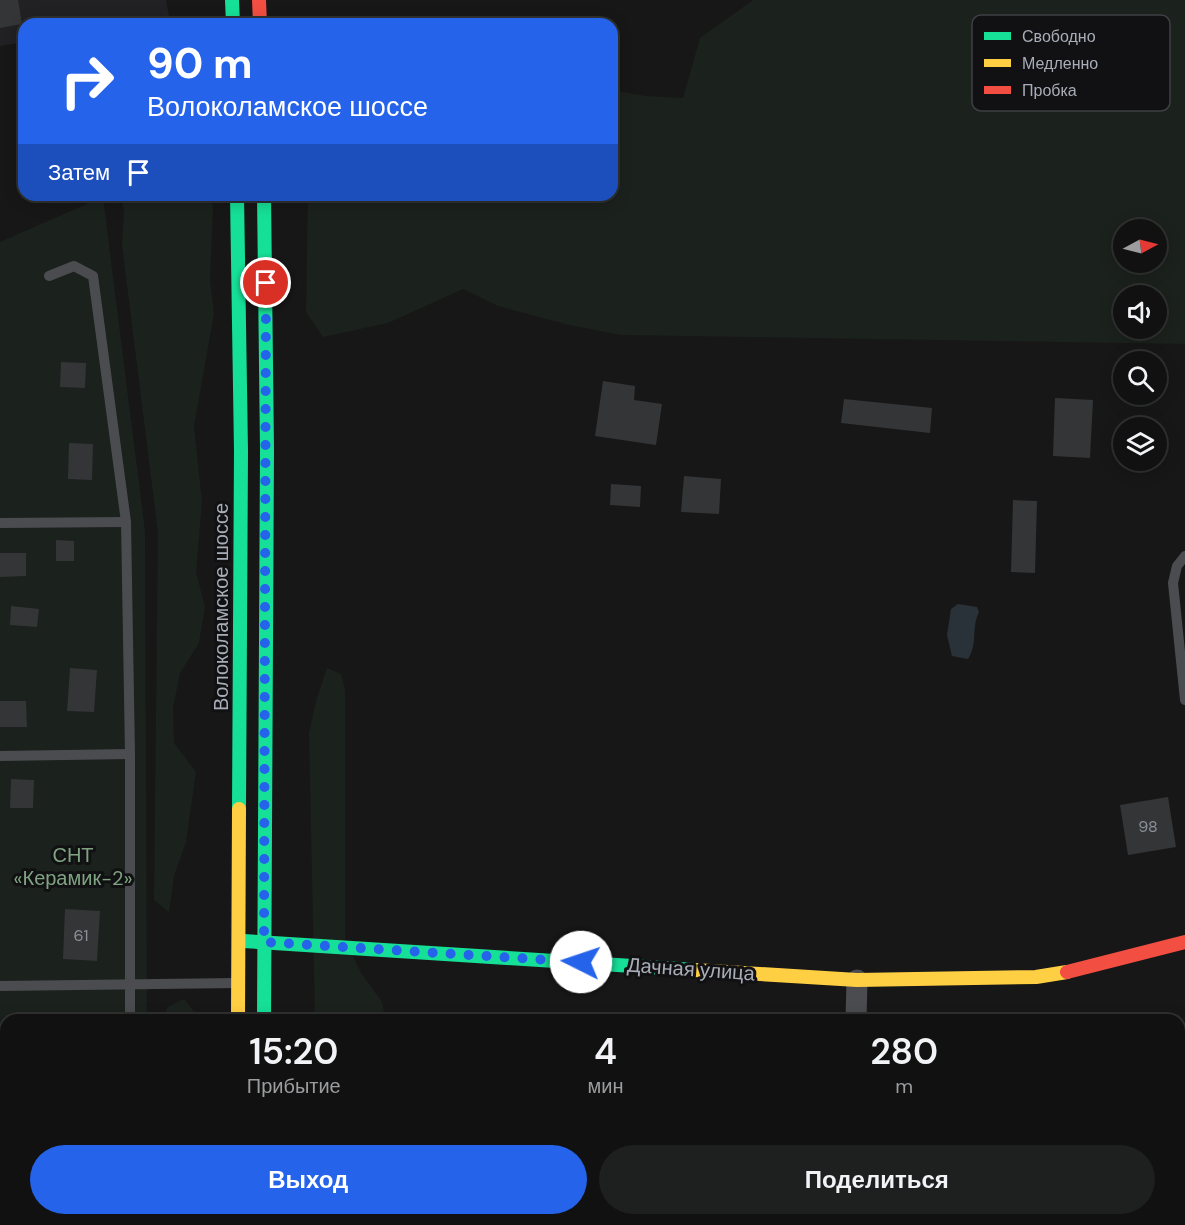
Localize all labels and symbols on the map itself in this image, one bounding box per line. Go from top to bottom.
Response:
legend [972,15,1170,111]
text: Свободно [1022,26,1096,47]
text: Медленно [1022,53,1098,74]
text: Пробка [1022,80,1077,101]
north arrow [1113,219,1167,273]
pin [240,257,291,308]
street label: Волоколамское шоссе [208,503,234,711]
house number: 98 [1138,816,1158,837]
park label: СНТ «Керамик-2» [13,842,133,891]
house number: 61 [73,925,89,946]
position arrow [549,930,613,994]
street label: Дачная улица [626,952,757,986]

